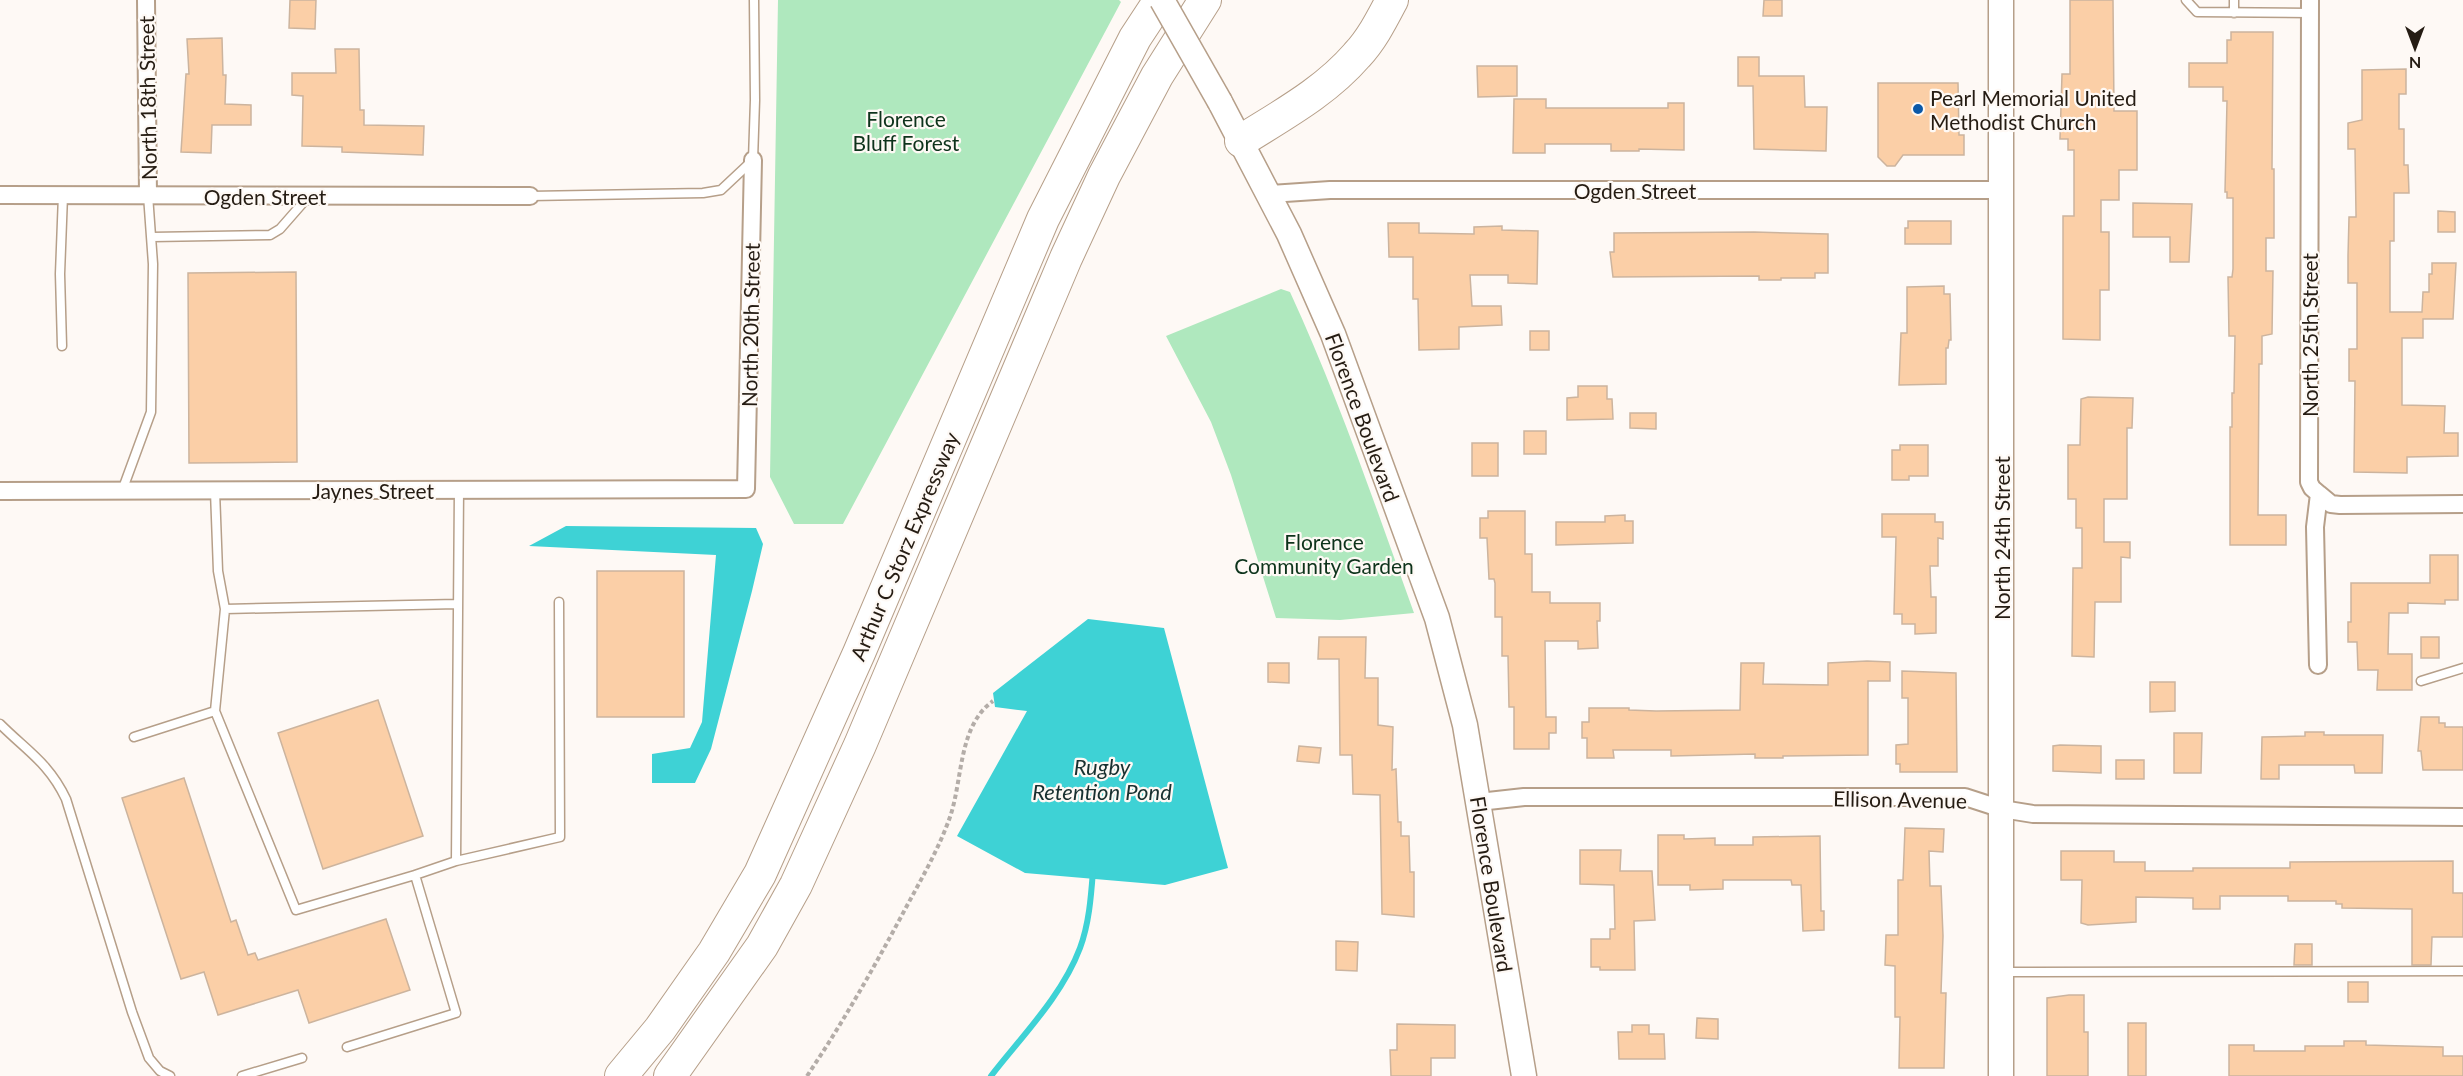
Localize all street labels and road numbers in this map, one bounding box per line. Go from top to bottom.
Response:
street label: North 18th Street [133,15,161,180]
street label: Ogden Street [1574,178,1697,203]
street label: Ogden Street [204,184,327,209]
street label: North 20th Street [736,242,764,407]
street label: North 25th Street [2297,252,2322,417]
street label: Florence Boulevard [1321,329,1405,505]
street label: Arthur C Storz Expressway [844,428,964,664]
street label: North 24th Street [1989,455,2014,620]
street label: Jaynes Street [312,478,434,503]
street label: Ellison Avenue [1833,785,1967,813]
street label: Florence Boulevard [1466,794,1518,974]

